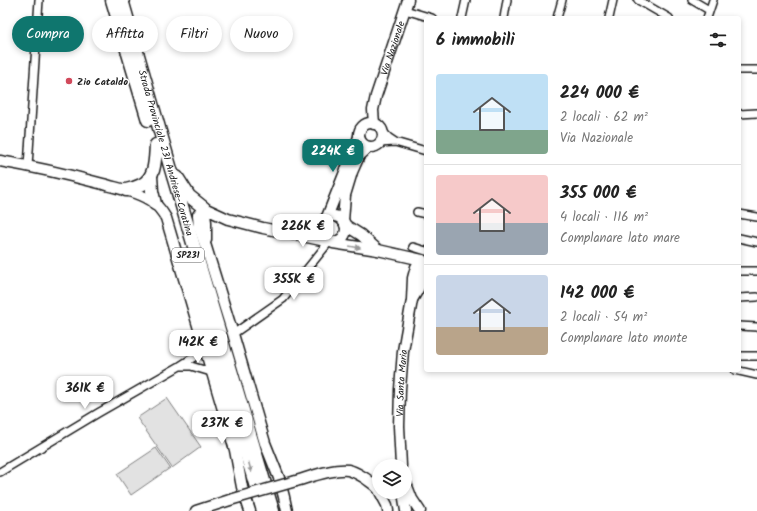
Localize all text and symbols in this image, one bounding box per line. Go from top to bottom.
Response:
chip: Compra [12,16,84,52]
chip: Affitta [92,16,158,52]
chip: Filtri [166,16,222,52]
chip: Nuovo [230,16,293,52]
street label: Via Nazionale [376,19,410,77]
text: 6 immobili [436,27,515,54]
icon: filters [707,29,729,51]
street label: Strada Provinciale 231 Andriese-Coratina [134,68,197,238]
place label: Zio Cataldo [77,74,128,90]
marker: Zio Cataldo [64,76,74,86]
text: 224 000 € [560,80,639,107]
icon: home [468,90,516,138]
text: 2 locali · 62 m² [560,107,648,128]
text: Via Nazionale [560,128,633,149]
pin: 224K € [300,139,366,173]
text: 224K € [311,141,355,162]
text: 355 000 € [560,180,637,207]
icon: home [468,191,516,239]
text: 4 locali · 116 m² [560,207,648,228]
pin: 226K € [270,214,336,248]
text: 226K € [281,216,325,237]
text: Complanare lato mare [560,228,680,249]
one-way arrow [349,244,361,250]
road number: SP231 [172,248,204,262]
pin: 355K € [261,267,327,301]
text: 355K € [273,269,315,290]
text: 142 000 € [560,280,634,307]
icon: home [468,291,516,339]
text: 2 locali · 54 m² [560,307,647,328]
text: Complanare lato monte [560,328,687,349]
pin: 142K € [165,330,231,364]
text: 142K € [178,332,218,353]
street label: Via Santa Maria [392,349,412,417]
pin: 361K € [52,376,118,410]
text: 361K € [65,378,105,399]
pin: 237K € [189,411,255,445]
text: 237K € [201,413,243,434]
map controls [372,459,412,499]
button: layers [372,459,412,499]
one-way arrow [247,461,253,473]

